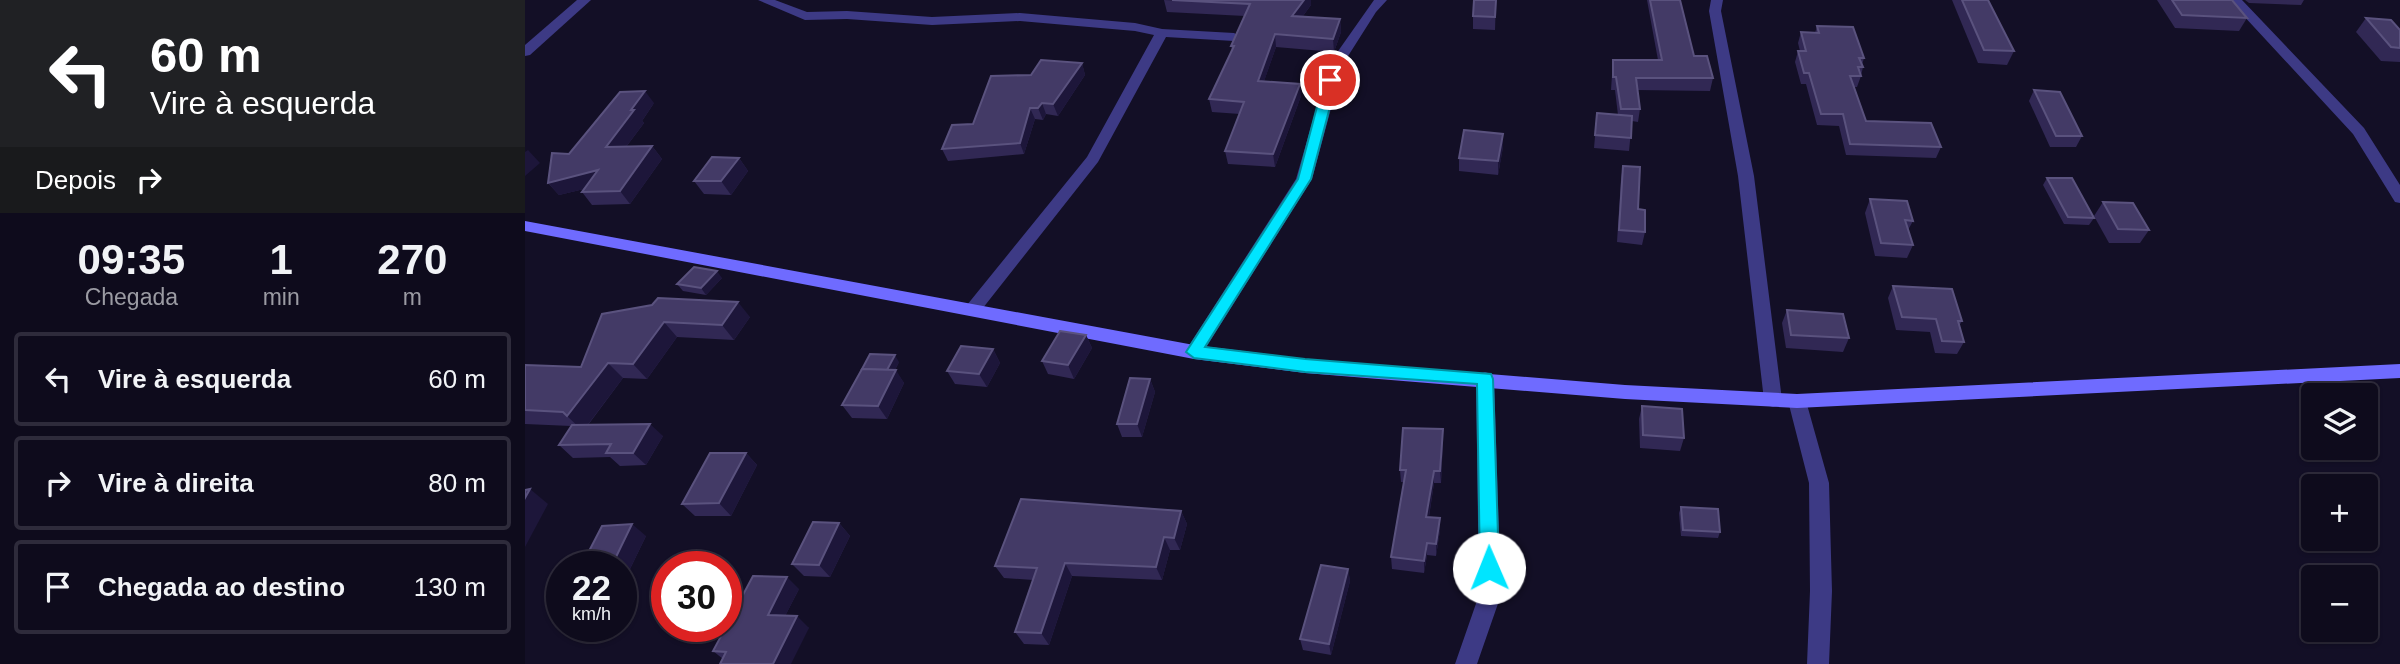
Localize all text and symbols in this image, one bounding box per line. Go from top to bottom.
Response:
icon: left [35,28,126,119]
text: 60 m [150,28,262,82]
pin [1300,50,1360,110]
icon: arrive [1311,61,1349,99]
text: Vire à esquerda [150,85,375,121]
icon: right [130,161,168,199]
text: Depois [35,165,116,195]
text: 09:35 [78,236,185,283]
text: 1 [269,236,293,283]
text: 270 [377,236,447,283]
text: Chegada [85,284,178,310]
text: min [263,284,300,310]
text: m [403,284,422,310]
icon: left [39,360,77,398]
text: Vire à esquerda [98,364,291,394]
text: 60 m [428,364,486,394]
map controls [2301,383,2378,642]
button: layers [2301,383,2378,460]
icon: right [39,464,77,502]
text: Vire à direita [98,468,254,498]
text: 80 m [428,468,486,498]
button: + [2301,474,2378,551]
position arrow [1452,531,1526,605]
speed limit sign: 30 [651,551,742,642]
button: − [2301,565,2378,642]
icon: arrive [39,568,77,606]
text: 22 [572,568,611,607]
text: Chegada ao destino [98,572,345,602]
text: 130 m [414,572,486,602]
text: km/h [572,604,611,624]

